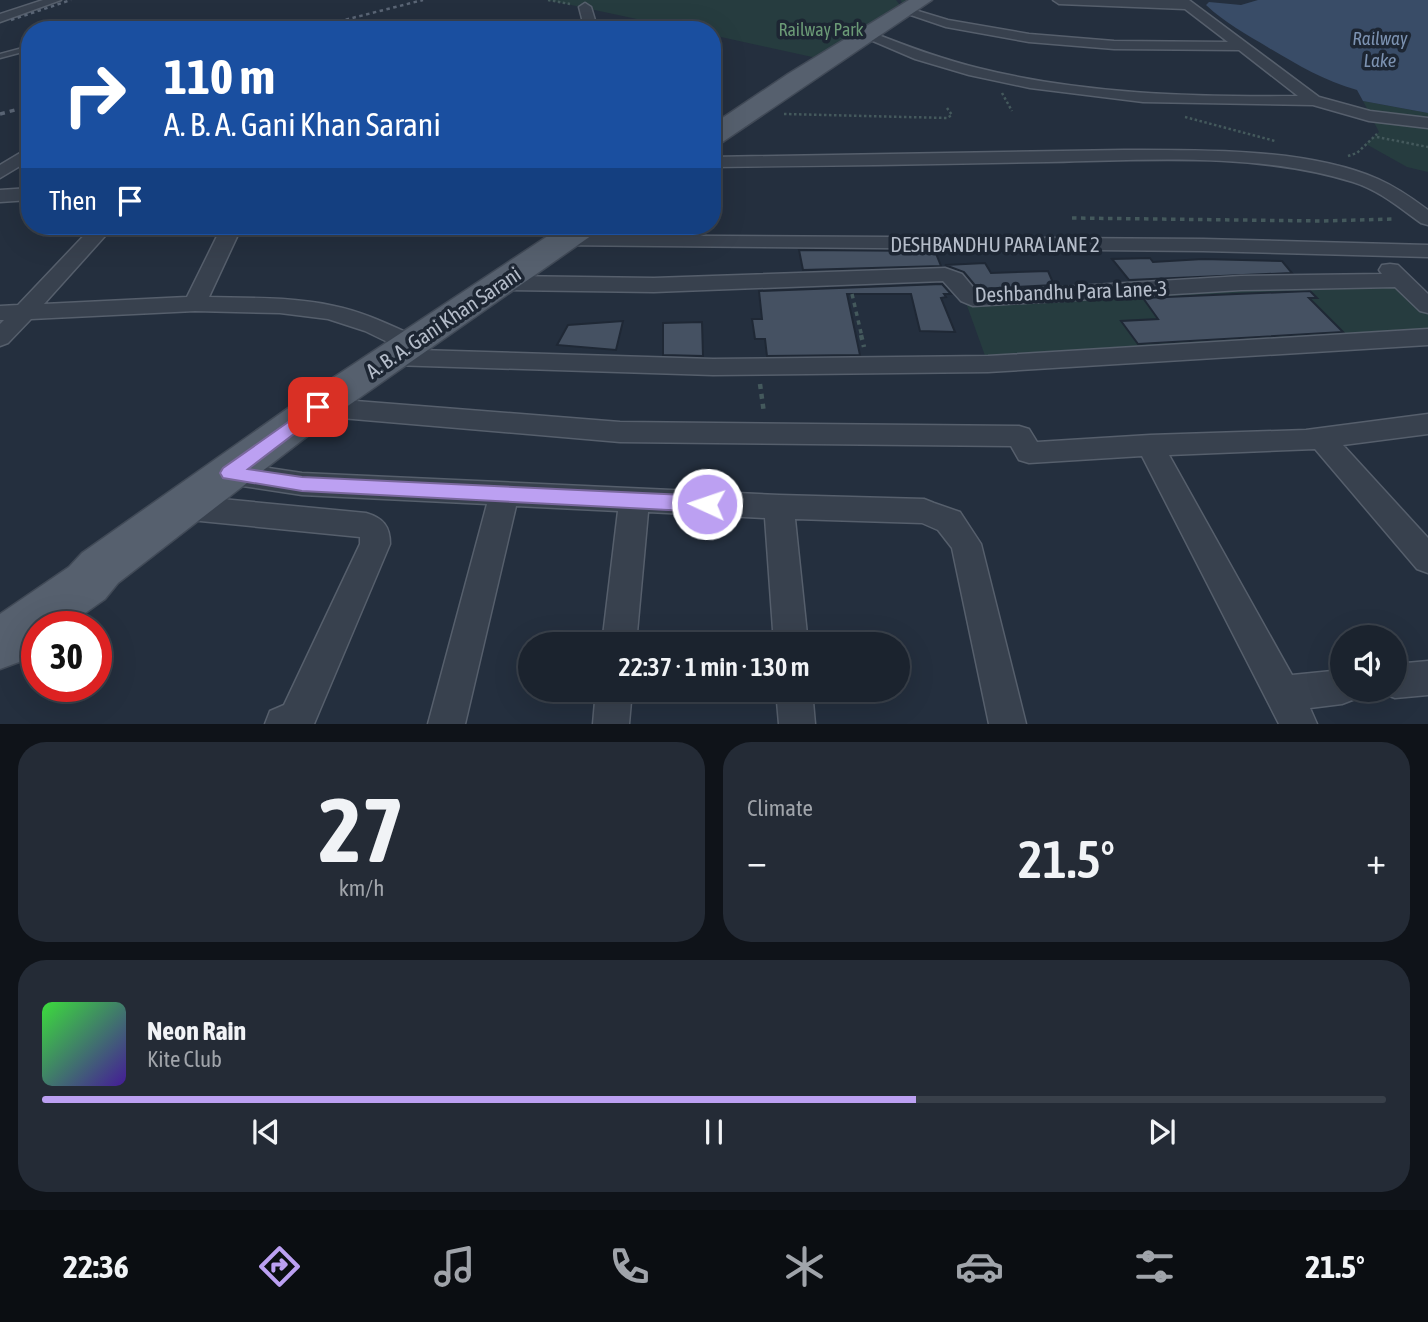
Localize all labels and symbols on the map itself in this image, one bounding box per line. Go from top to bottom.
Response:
park label: Railway Park [779,19,864,40]
water label: Railway Lake [1352,27,1408,71]
street label: DESHBANDHU PARA LANE 2 [890,232,1100,256]
street label: A. B. A. Gani Khan Sarani [361,261,525,383]
street label: Deshbandhu Para Lane-3 [974,276,1168,306]
pin [288,377,348,437]
position arrow [670,467,744,541]
speed limit sign: 30 [21,611,112,702]

